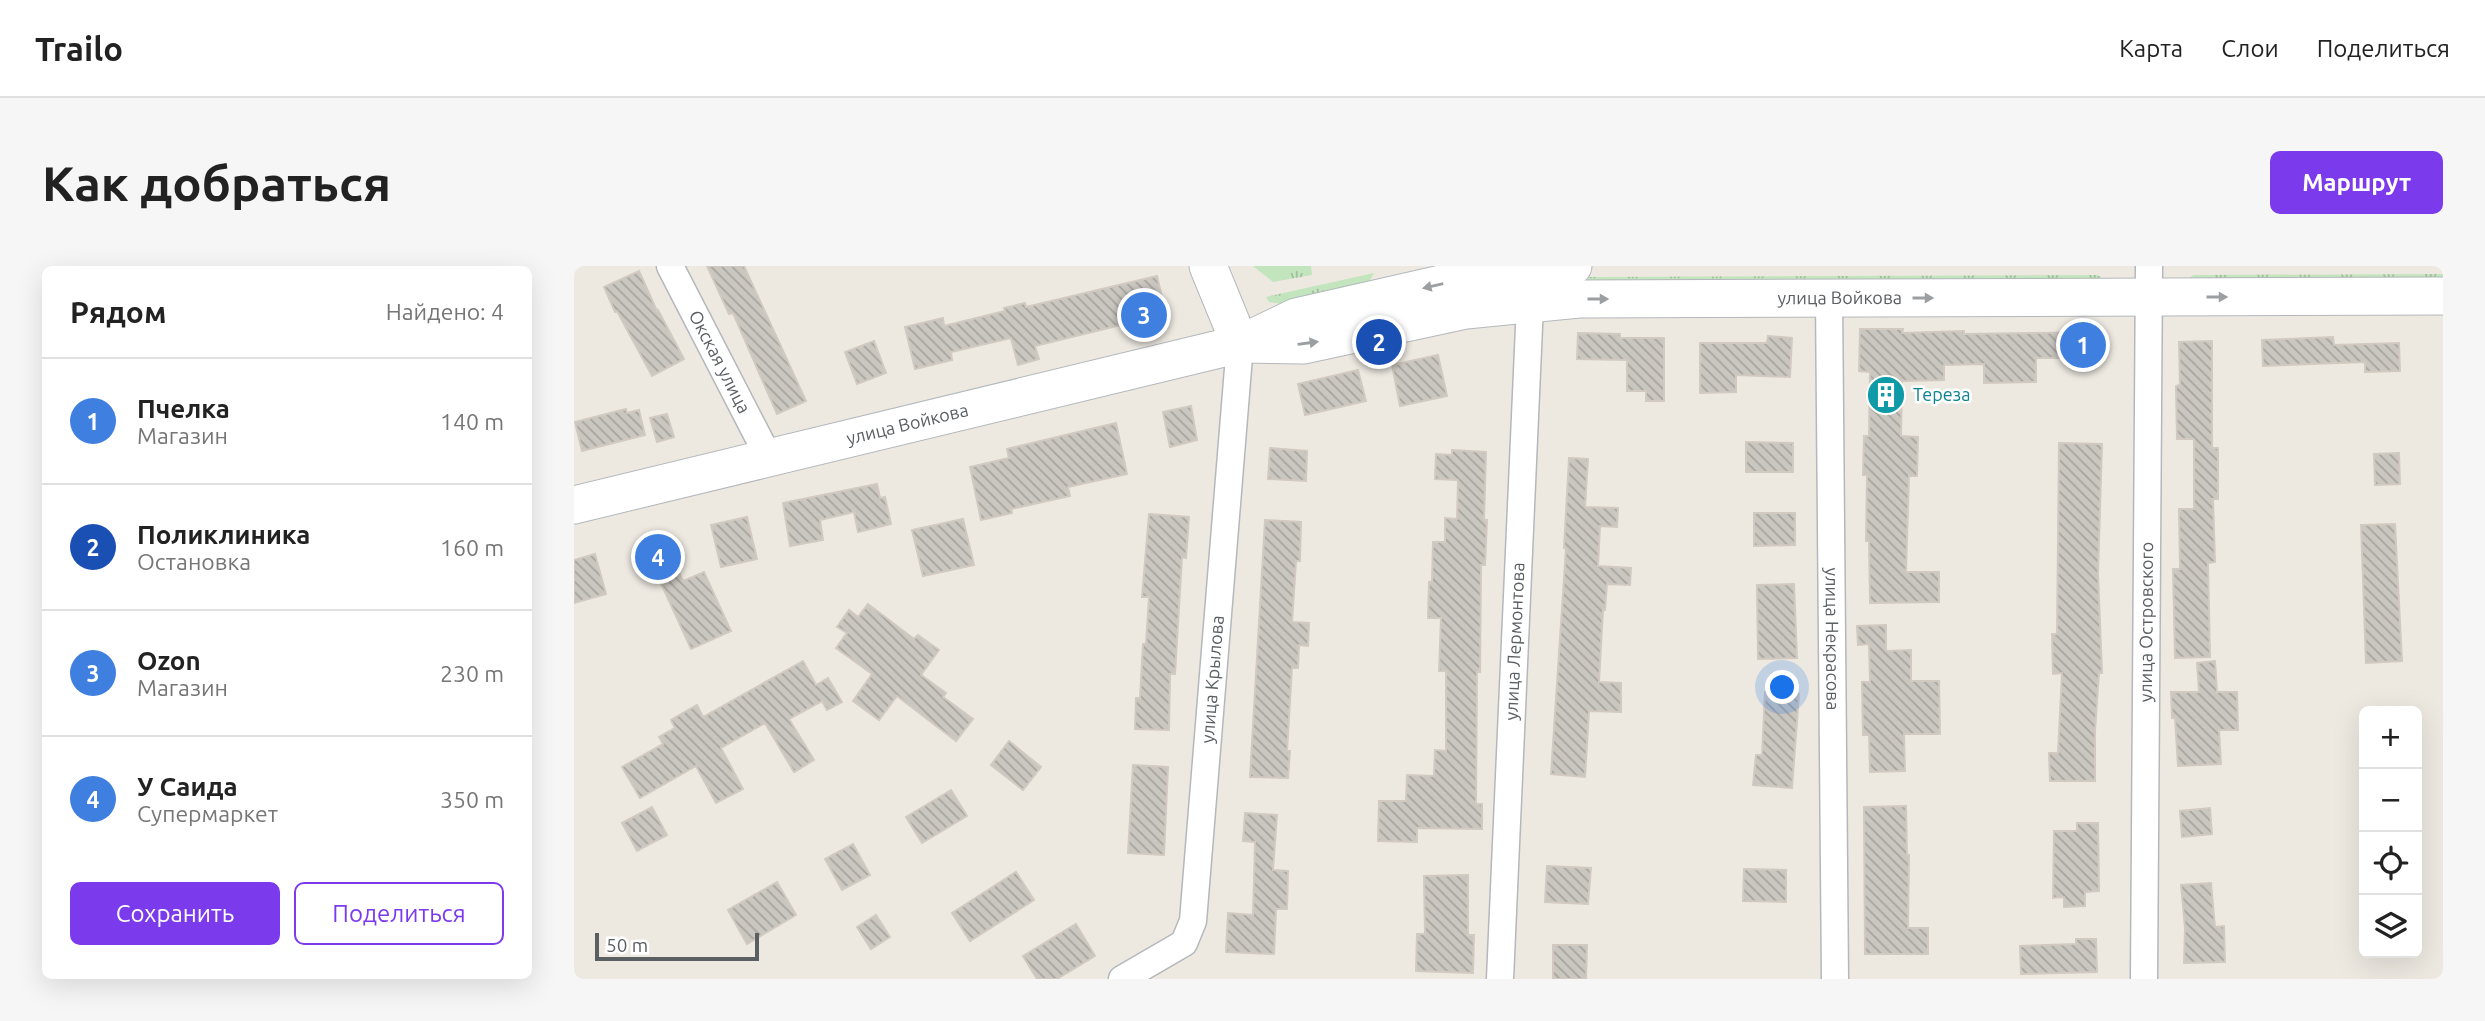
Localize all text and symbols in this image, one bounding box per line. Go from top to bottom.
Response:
text: Trailo [35,30,123,67]
text: Карта [2119,35,2183,62]
text: Слои [2221,35,2279,62]
text: Поделиться [2317,35,2450,62]
button: Маршрут [2270,151,2443,214]
text: Как добраться [42,155,391,210]
one-way arrow [1422,280,1444,291]
street label: улица Войкова [1777,287,1902,307]
pin: 3 [1121,289,1167,341]
one-way arrow [2206,291,2228,303]
one-way arrow [1913,292,1935,304]
one-way arrow [1587,293,1609,305]
text: Рядом [70,295,166,329]
text: Найдено: 4 [386,299,504,324]
street label: Окская улица [686,307,755,416]
pin: 2 [1356,316,1402,368]
pin: 1 [2060,319,2106,371]
one-way arrow [1297,338,1319,349]
building icon: Тереза [1865,374,1907,416]
place label: Тереза [1913,384,1971,404]
text: Пчелка [137,394,230,423]
street label: улица Войкова [844,399,970,448]
text: 1 [87,409,99,434]
text: 140 m [440,409,504,434]
text: Магазин [137,423,228,448]
text: Поликлиника [137,520,310,549]
pin: 4 [635,531,681,583]
text: 2 [87,535,99,560]
text: 160 m [440,535,504,560]
street label: улица Островского [2135,542,2156,702]
text: Остановка [137,549,251,574]
street label: улица Лермонтова [1501,562,1528,721]
street label: улица Некрасова [1822,567,1844,711]
street label: улица Крылова [1197,614,1227,744]
text: Ozon [137,646,201,675]
text: 3 [87,661,99,686]
text: 230 m [440,661,504,686]
your location [1765,670,1799,704]
text: Магазин [137,675,228,700]
map controls [2359,706,2422,958]
button: + [2359,706,2422,769]
button: − [2359,769,2422,832]
text: У Саида [137,772,238,801]
text: 4 [87,787,99,812]
text: 350 m [440,787,504,812]
text: Супермаркет [137,801,278,826]
button: locate [2359,832,2422,895]
button: Сохранить [70,882,280,945]
button: Поделиться [294,882,504,945]
button: layers [2359,895,2422,958]
scale bar [595,930,760,962]
text: 50 m [606,934,648,956]

